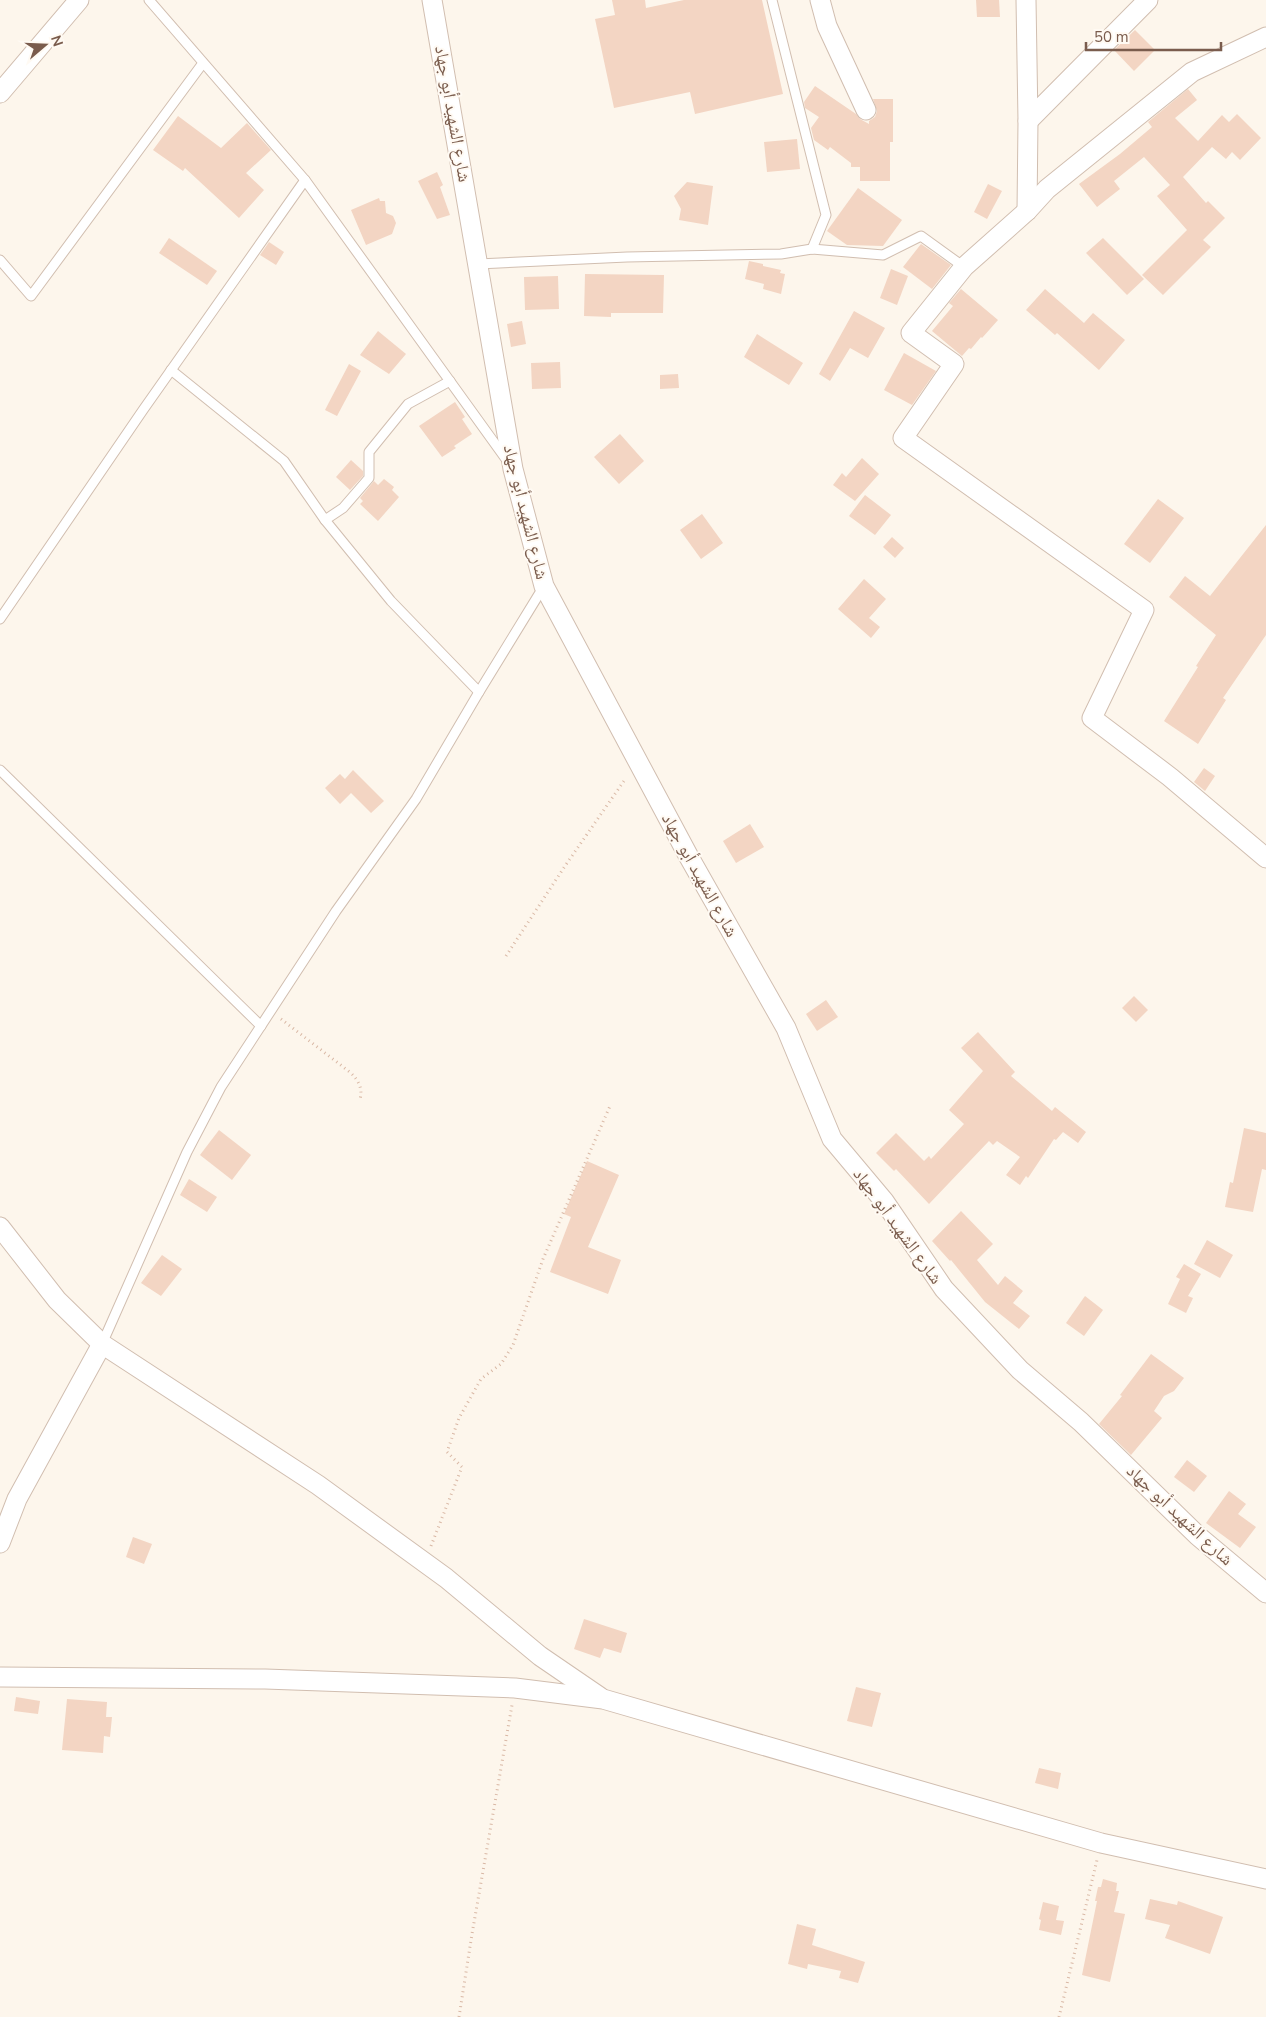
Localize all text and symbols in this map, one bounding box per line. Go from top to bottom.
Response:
north arrow [20,20,70,70]
scale bar [1086,20,1221,52]
text: 50 m [1094,27,1129,47]
text: N [46,33,68,49]
street label: شارع الشهيد أبو جهاد [429,44,477,184]
street label: شارع الشهيد أبو جهاد [498,442,554,582]
street label: شارع الشهيد أبو جهاد [656,809,744,941]
street label: شارع الشهيد أبو جهاد [848,1163,948,1289]
street label: شارع الشهيد أبو جهاد [1121,1459,1239,1571]

